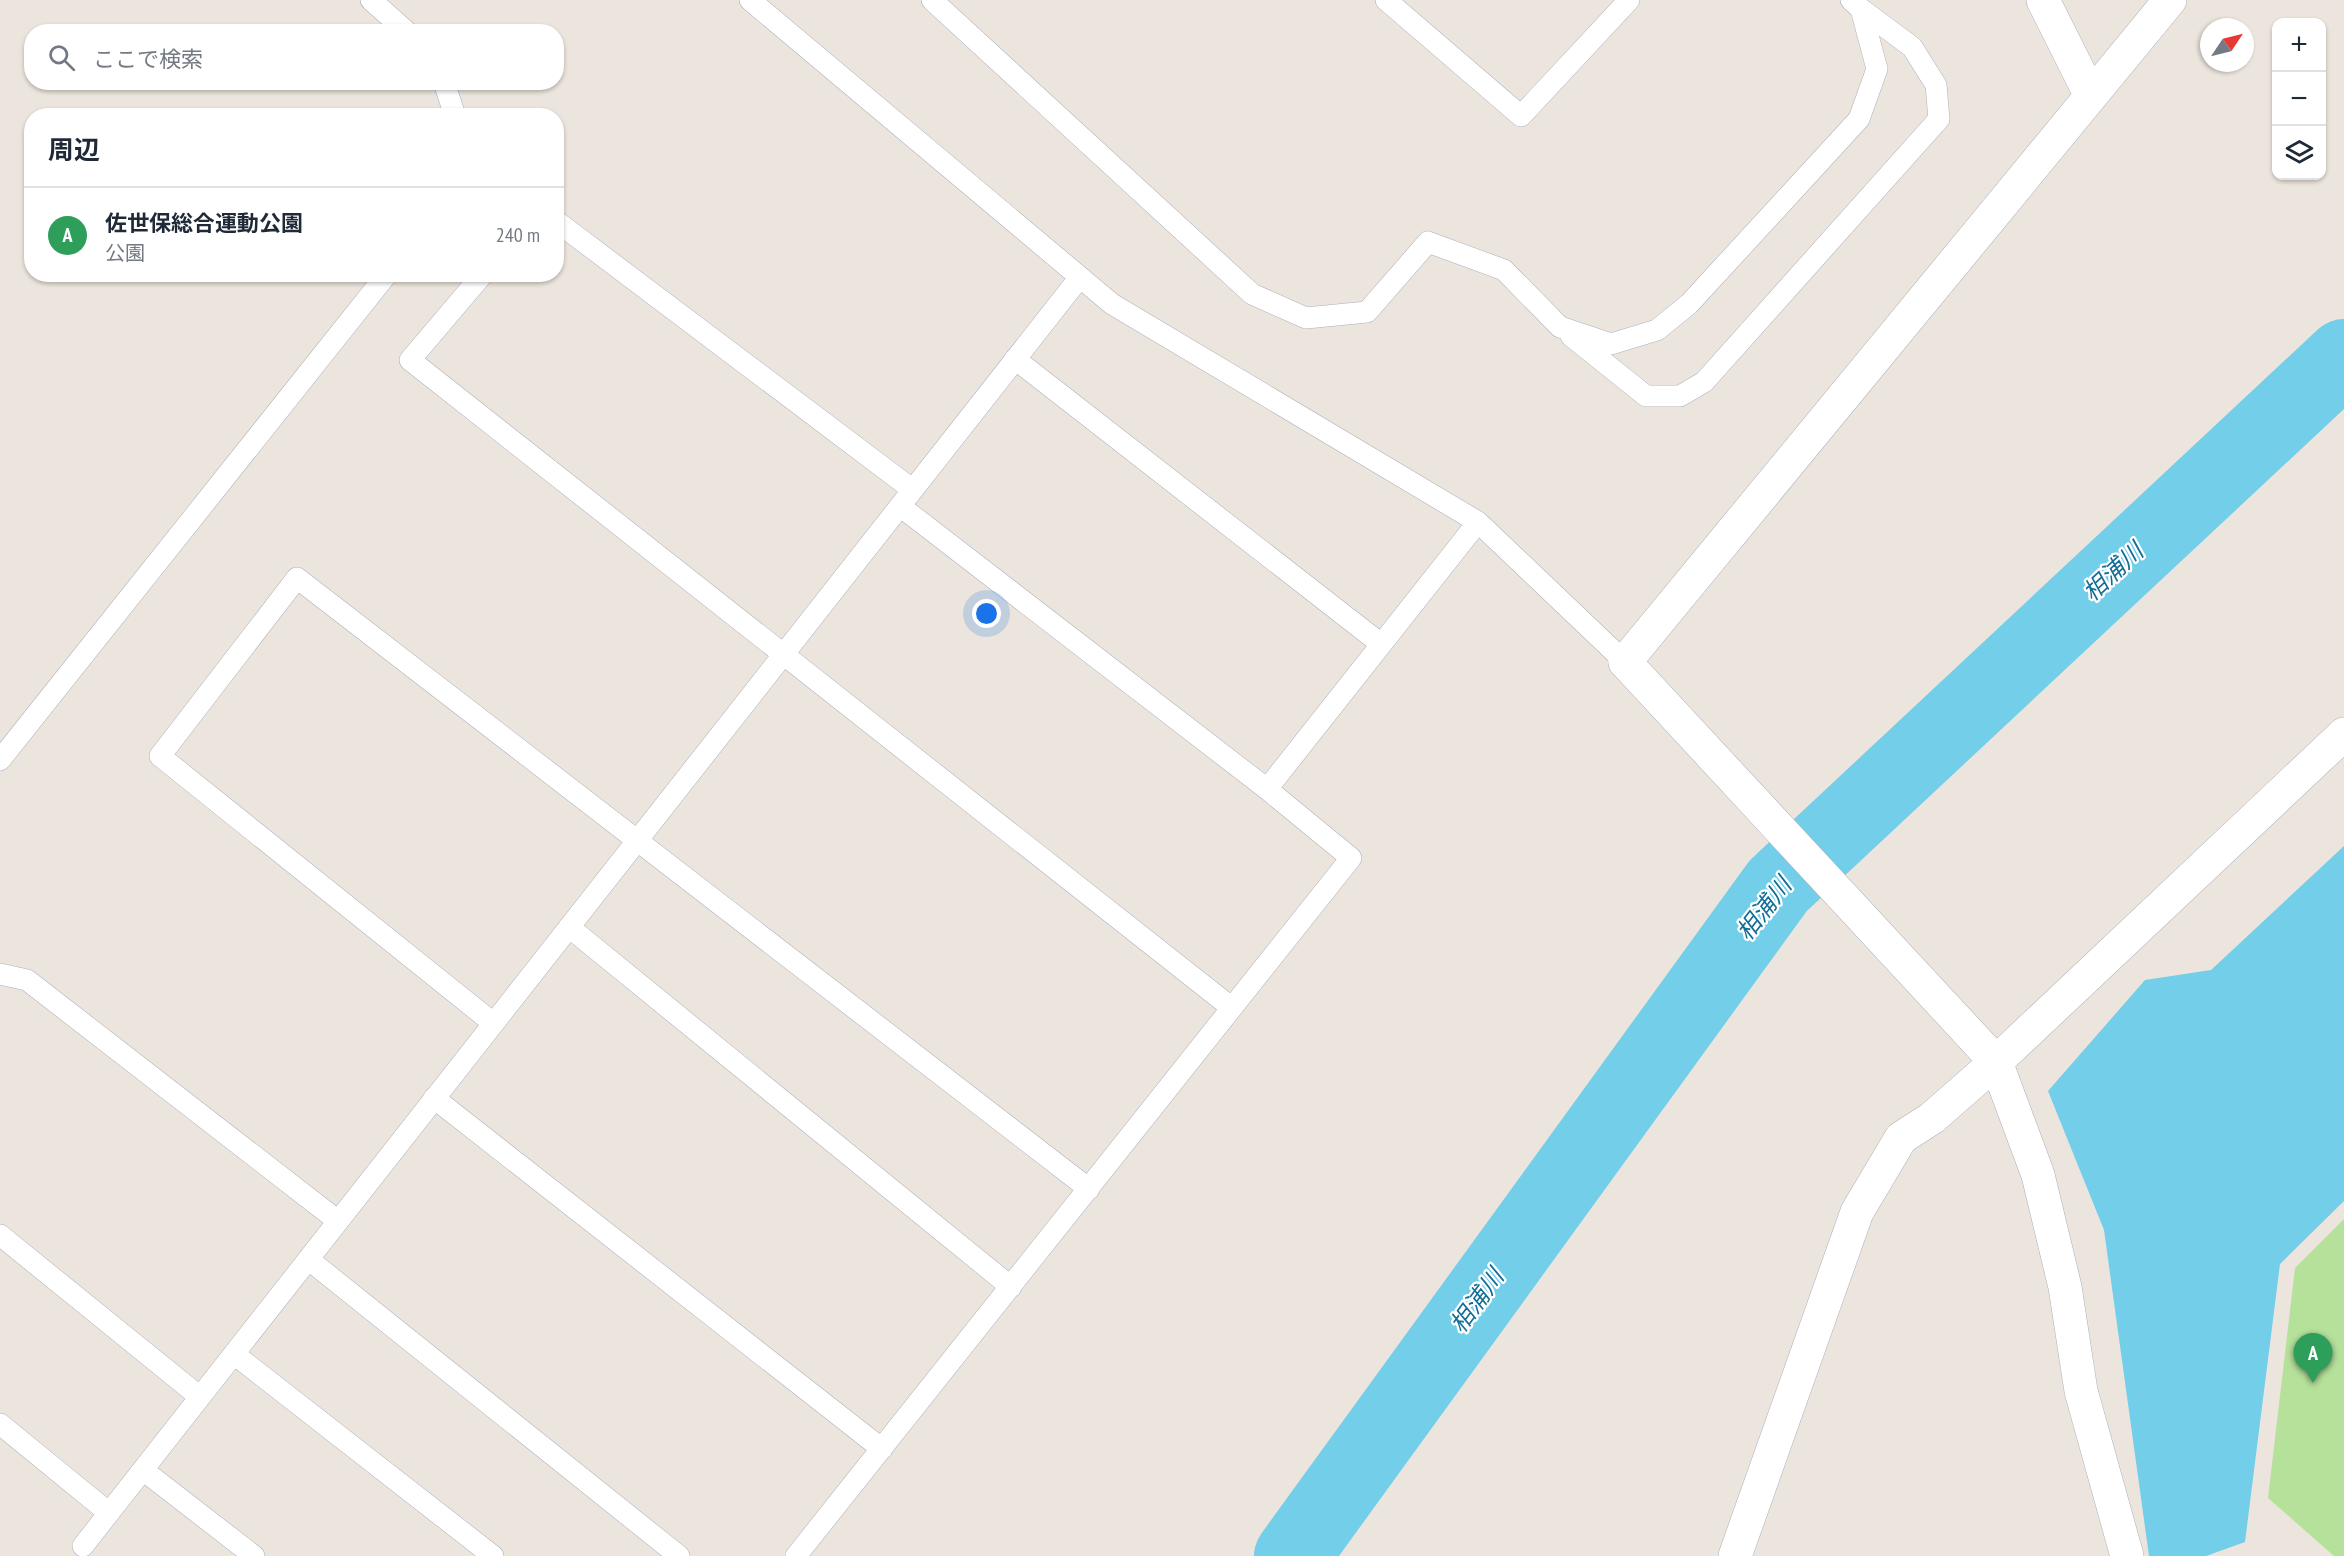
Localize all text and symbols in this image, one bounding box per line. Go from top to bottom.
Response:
north arrow [2200,18,2254,72]
map controls [2272,18,2326,180]
button: + [2272,18,2326,72]
search box [24,24,564,90]
icon: search [45,41,78,74]
text: ここで検索 [93,45,203,73]
button: − [2272,72,2326,126]
button: layers [2272,126,2326,180]
text: 周辺 [48,133,100,166]
text: 佐世保総合運動公園 [105,209,303,237]
text: A [62,222,73,248]
text: 240 m [496,222,540,248]
text: 公園 [105,240,145,266]
water label: 相浦川 [2076,534,2152,608]
your location [972,599,1001,628]
water label: 相浦川 [1729,868,1800,947]
water label: 相浦川 [1443,1260,1512,1339]
pin: A [2294,1334,2332,1383]

